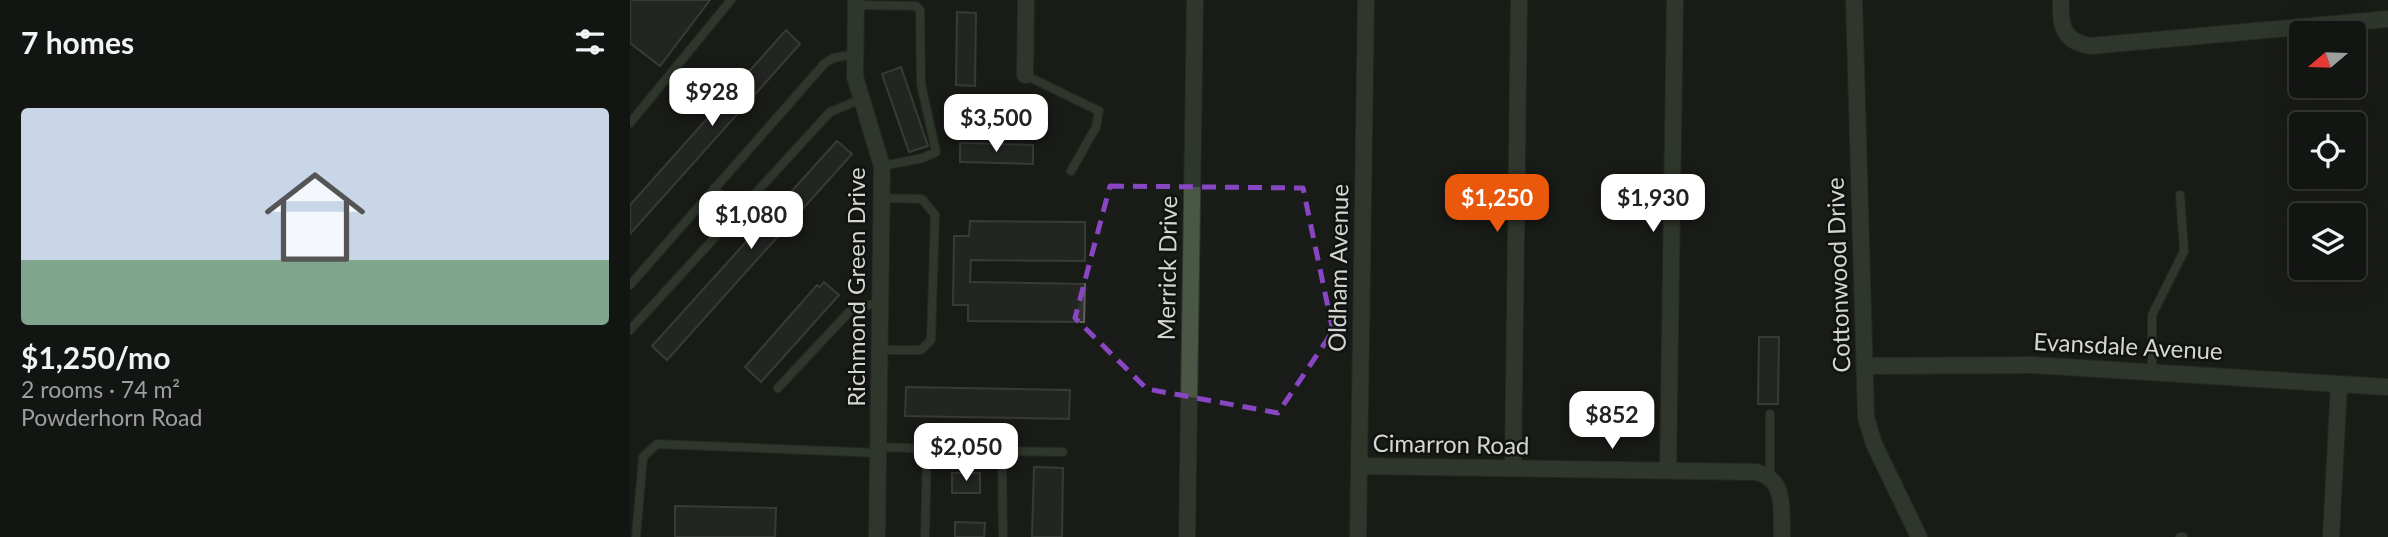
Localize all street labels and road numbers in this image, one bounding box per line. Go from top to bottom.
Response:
street label: Richmond Green Drive [841,167,870,407]
street label: Cottonwood Drive [1820,177,1855,373]
street label: Oldham Avenue [1322,184,1353,352]
street label: Merrick Drive [1151,195,1182,341]
street label: Evansdale Avenue [2033,326,2224,365]
street label: Cimarron Road [1372,428,1530,459]

